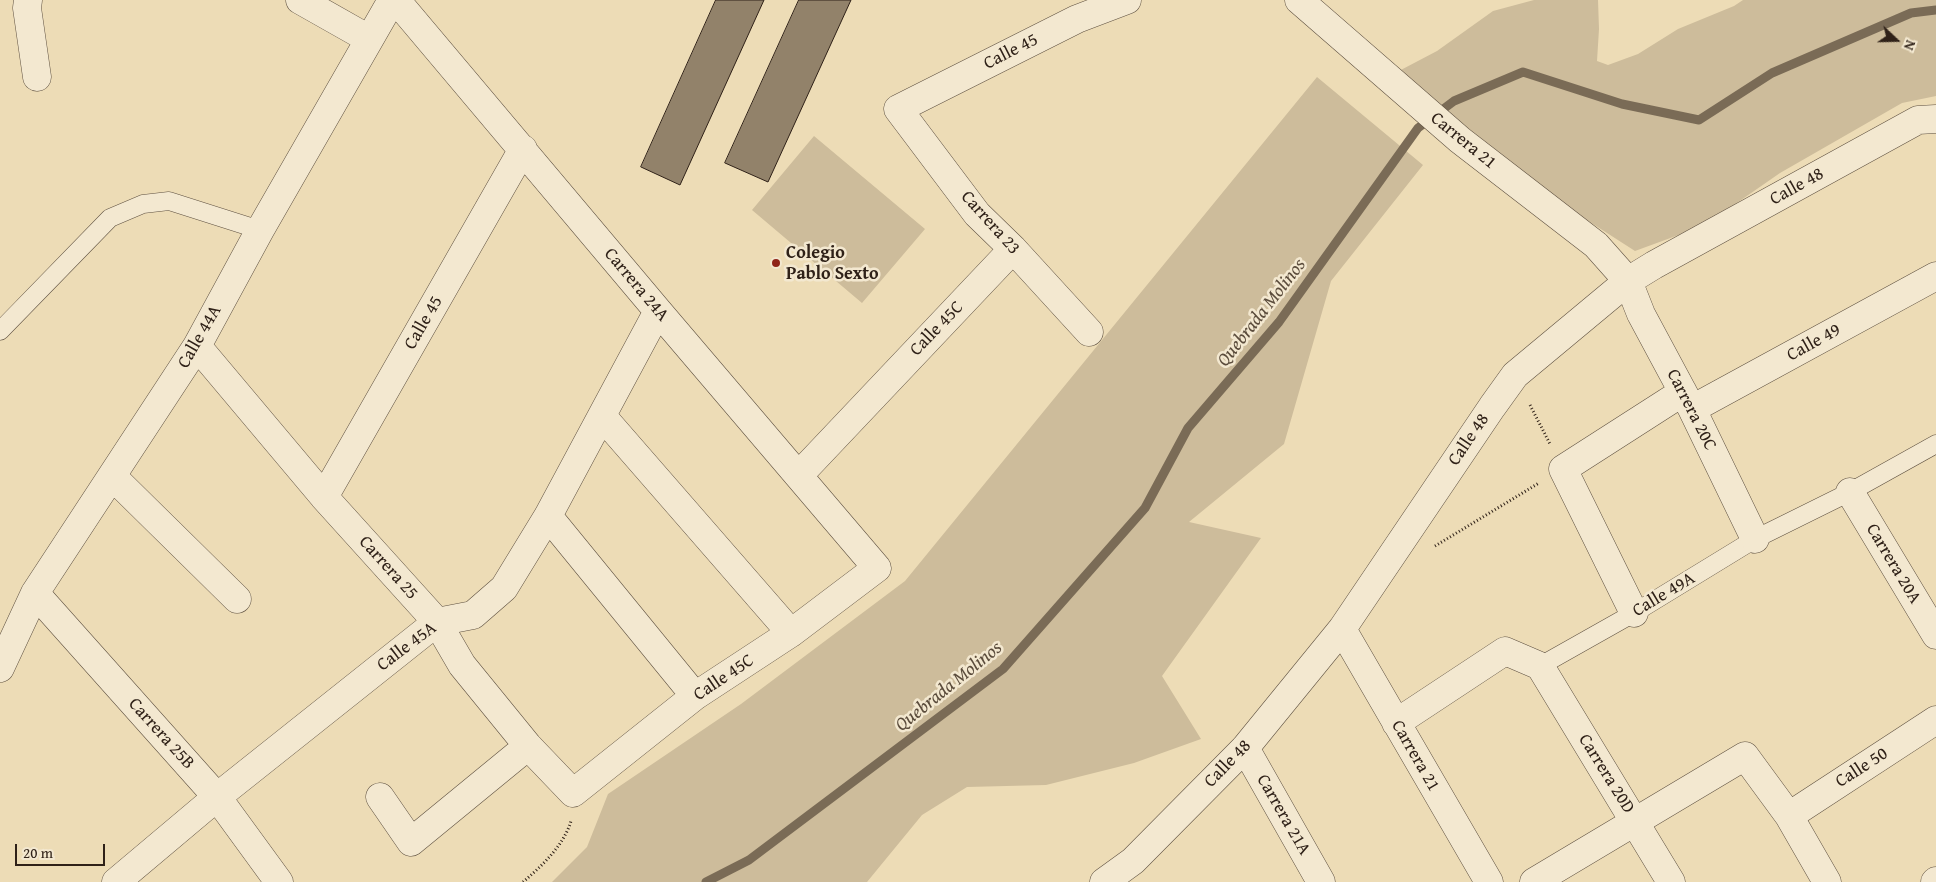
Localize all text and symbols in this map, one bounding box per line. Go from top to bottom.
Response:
north arrow [1871,15,1921,65]
street label: Calle 45 [980,29,1042,75]
text: N [1899,37,1921,53]
street label: Carrera 21 [1426,108,1500,174]
street label: Calle 48 [1766,163,1828,211]
street label: Carrera 23 [956,187,1024,259]
place label: Colegio Pablo Sexto [786,242,879,284]
street label: Carrera 24A [599,244,673,326]
water label: Quebrada Molinos [1213,254,1311,372]
marker: Colegio Pablo Sexto [770,257,782,269]
street label: Calle 45 [400,292,448,354]
street label: Calle 45C [906,297,968,361]
street label: Calle 44A [173,302,227,372]
street label: Calle 49 [1783,319,1845,367]
street label: Carrera 20C [1661,366,1721,454]
street label: Calle 48 [1444,410,1494,470]
street label: Carrera 20A [1861,520,1925,608]
street label: Carrera 25 [354,532,422,604]
street label: Calle 49A [1629,568,1699,622]
street label: Calle 45A [373,618,441,676]
water label: Quebrada Molinos [891,637,1007,737]
street label: Calle 45C [690,650,758,706]
street label: Carrera 25B [123,694,199,774]
street label: Carrera 21 [1386,717,1444,795]
street label: Carrera 20D [1573,730,1639,818]
street label: Calle 48 [1200,736,1256,792]
street label: Calle 50 [1832,743,1892,793]
street label: Carrera 21A [1251,771,1315,859]
scale bar [18,834,108,866]
text: 20 m [23,842,53,863]

